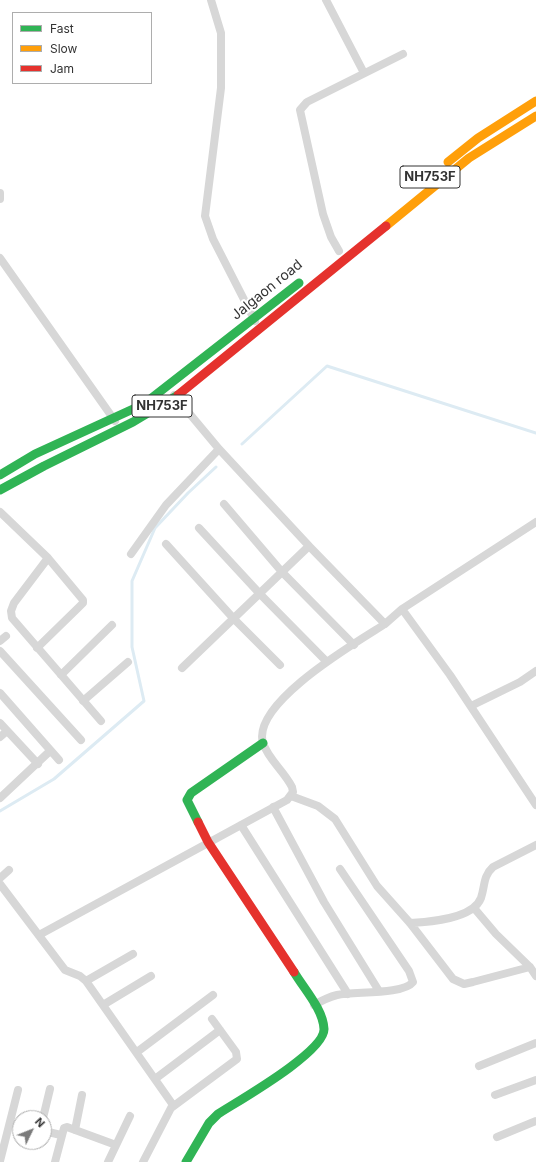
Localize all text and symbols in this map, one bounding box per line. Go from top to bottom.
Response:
legend [12,12,152,84]
text: Fast [50,21,74,36]
text: Slow [50,41,77,56]
text: Jam [50,61,74,76]
road number: NH753F [400,166,460,188]
street label: Jalgaon road [228,256,306,324]
road number: NH753F [132,395,192,417]
north arrow [12,1110,52,1150]
text: N [32,1115,48,1130]

